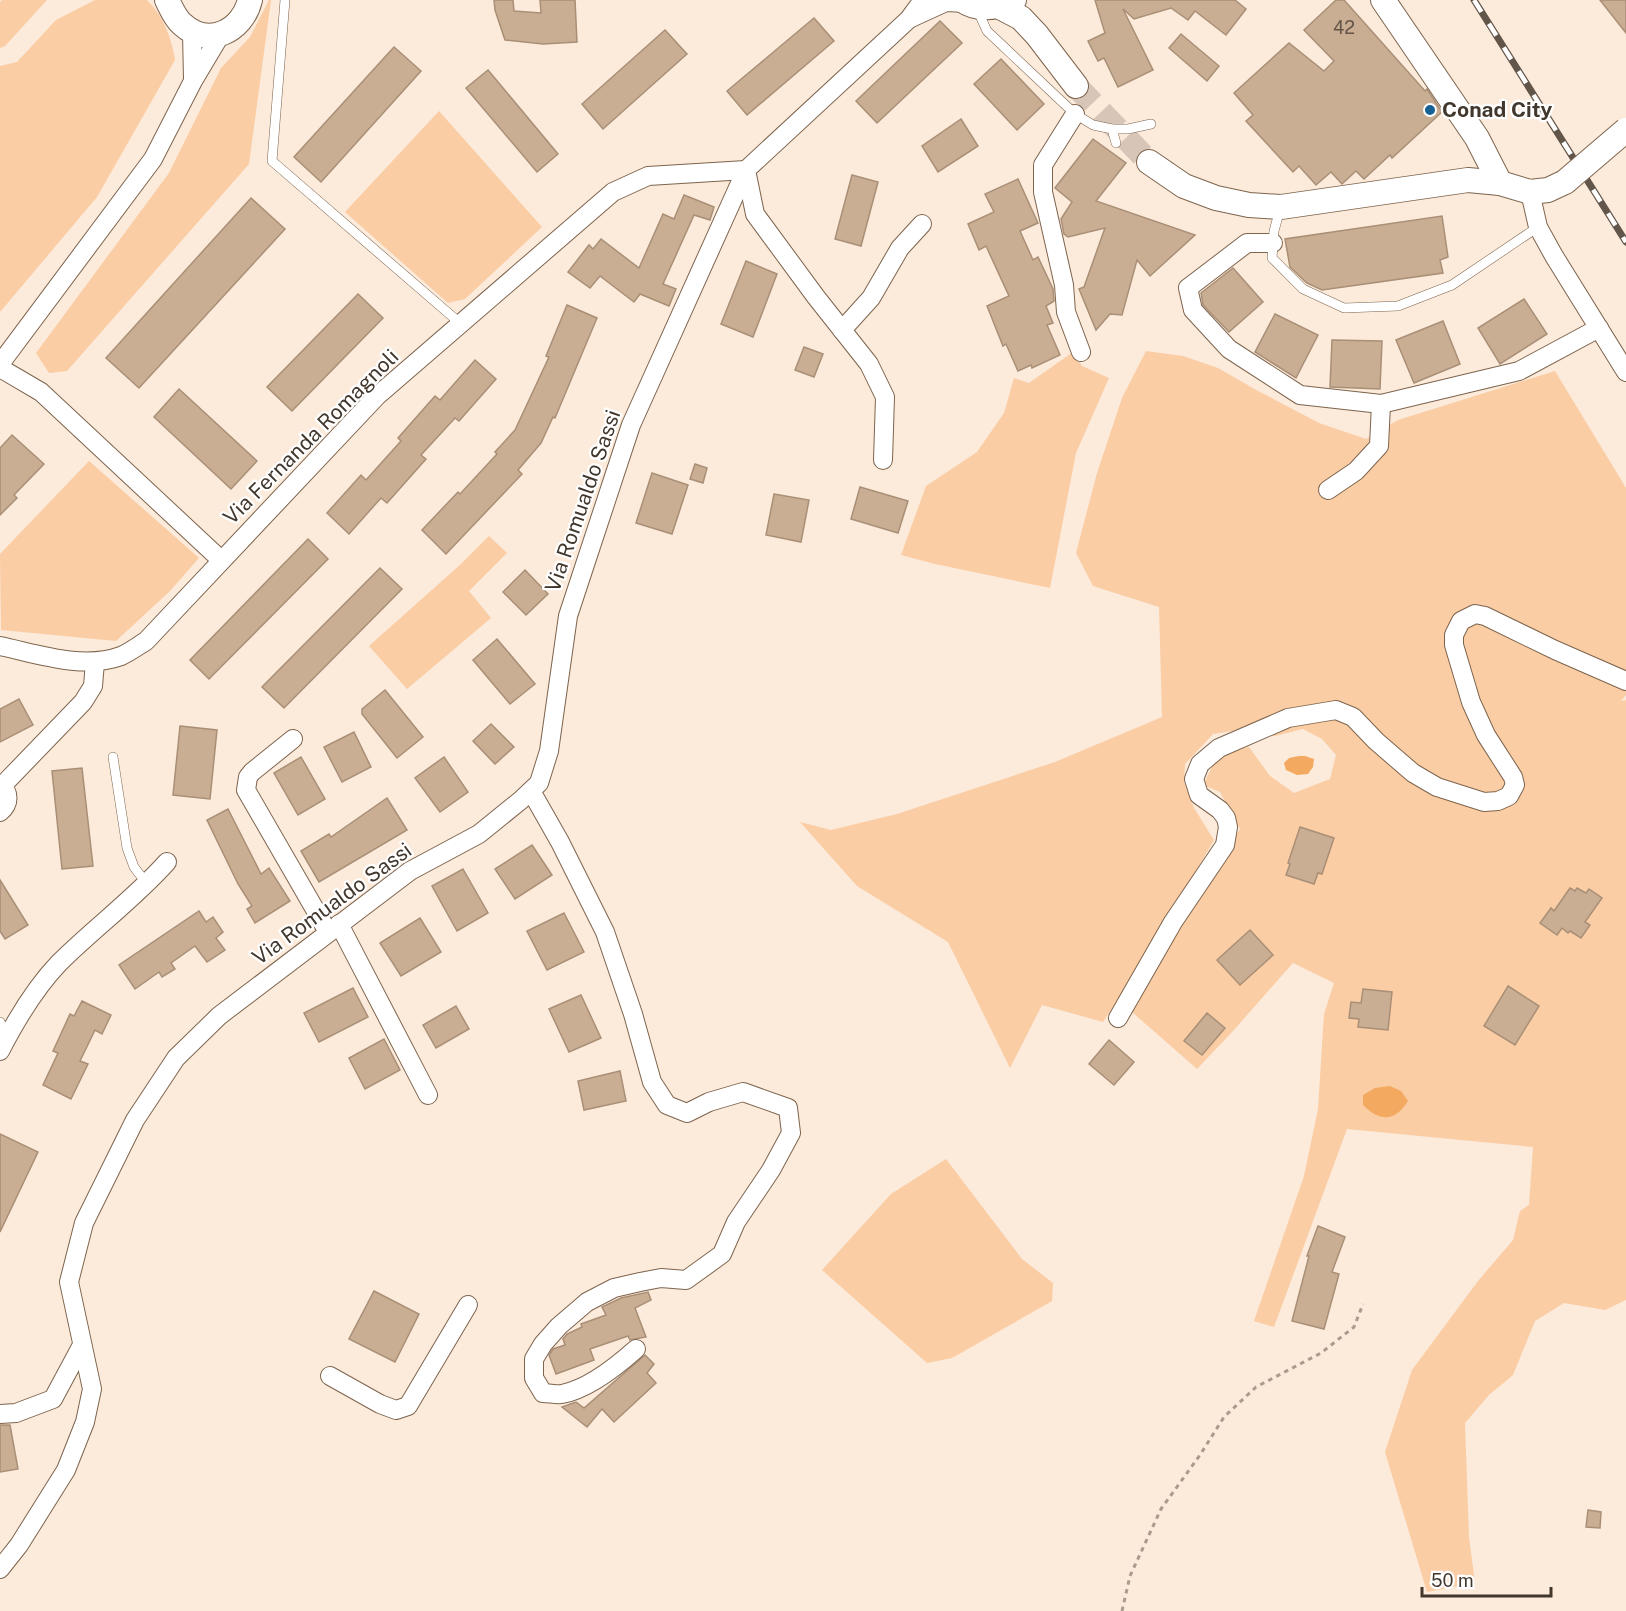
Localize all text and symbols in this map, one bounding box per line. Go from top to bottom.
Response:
house number: 42 [1333,17,1355,38]
place label: Conad City [1442,97,1552,122]
marker: Conad City [1423,103,1437,117]
street label: Via Fernanda Romagnoli [218,344,403,529]
street label: Via Romualdo Sassi [540,407,625,595]
street label: Via Romualdo Sassi [247,837,416,970]
scale bar [1422,1560,1551,1598]
text: 50 m [1431,1570,1474,1591]

